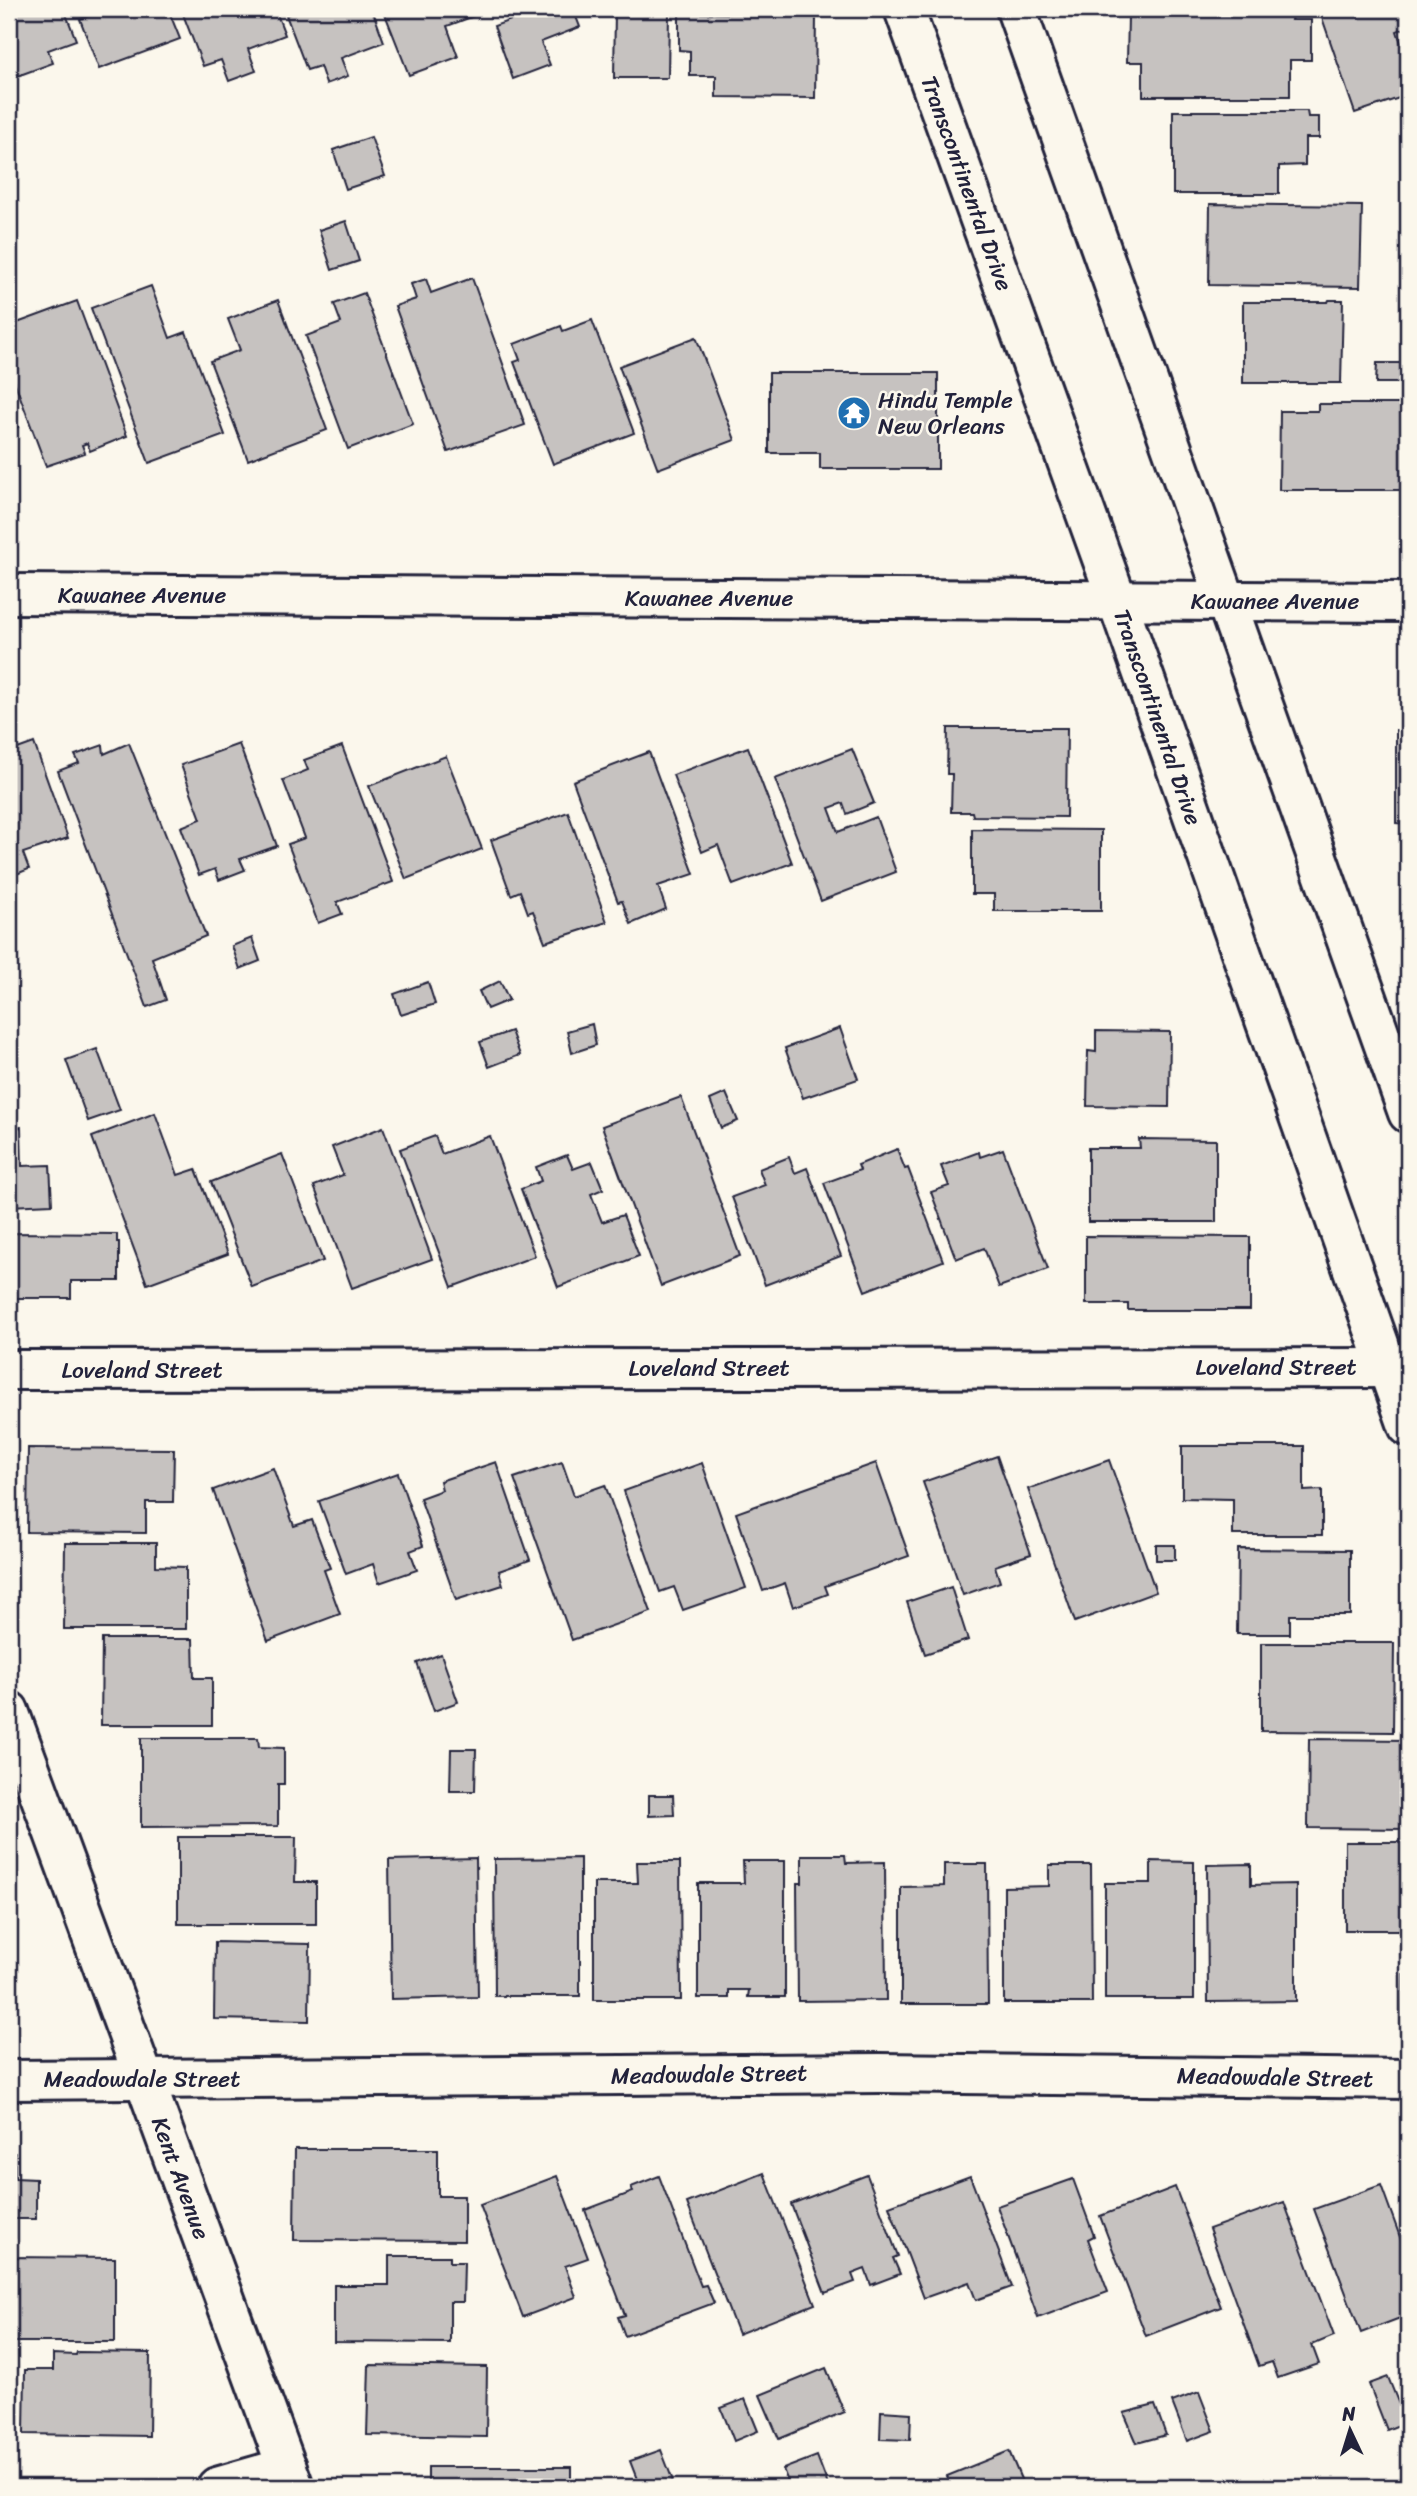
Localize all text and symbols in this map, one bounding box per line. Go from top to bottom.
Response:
street label: Transcontinental Drive [908,70,1025,297]
place label: Hindu Temple New Orleans [878,380,1013,447]
temple icon: Hindu Temple New Orleans [835,394,873,432]
street label: Kawanee Avenue [58,575,226,616]
street label: Kawanee Avenue [625,578,793,619]
street label: Kawanee Avenue [1191,581,1359,622]
street label: Transcontinental Drive [1101,603,1214,831]
street label: Loveland Street [1195,1347,1357,1388]
street label: Loveland Street [628,1348,790,1389]
street label: Loveland Street [61,1350,223,1391]
street label: Meadowdale Street [610,2052,808,2097]
street label: Meadowdale Street [1176,2055,1374,2100]
street label: Meadowdale Street [44,2059,240,2100]
street label: Kent Avenue [139,2111,222,2246]
north arrow [1316,2394,1386,2464]
text: N [1340,2397,1357,2431]

